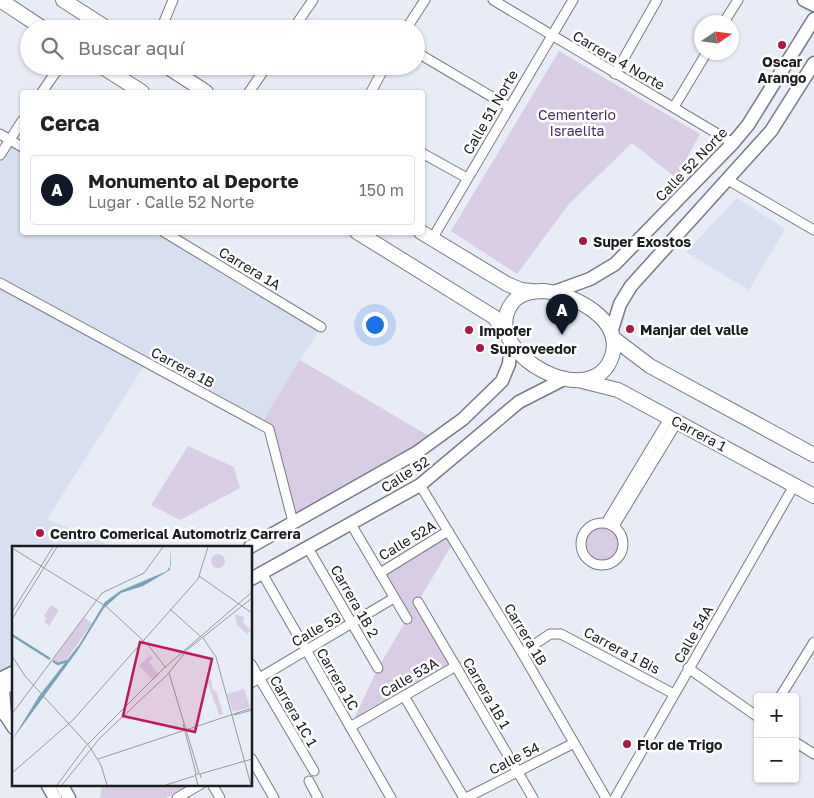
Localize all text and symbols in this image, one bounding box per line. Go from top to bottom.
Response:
north arrow [694,15,739,60]
search box [20,20,425,75]
street label: Carrera 4 Norte [570,27,668,93]
icon: search [38,34,66,62]
text: Buscar aquí [78,36,185,59]
marker: Oscar Arango [776,39,788,51]
place label: Oscar Arango [758,53,806,86]
street label: Calle 51 Norte [459,67,521,157]
park label: Cementerio Israelita [538,106,616,139]
text: Cerca [40,110,99,136]
street label: Calle 52 Norte [651,124,731,204]
text: Monumento al Deporte [88,169,299,192]
text: A [51,180,63,200]
text: 150 m [359,180,404,200]
text: Lugar · Calle 52 Norte [88,192,254,212]
place label: Super Exostos [593,233,691,250]
marker: Super Exostos [577,235,589,247]
street label: Carrera 1A [216,243,285,293]
pin: A [546,294,578,335]
your location [362,312,388,338]
place label: Manjar del valle [640,321,749,338]
place label: Impofer [479,322,532,339]
marker: Manjar del valle [624,323,636,335]
marker: Impofer [463,324,475,336]
place label: Suproveedor [490,340,577,357]
marker: Suproveedor [474,342,486,354]
street label: Carrera 1B [148,343,218,391]
street label: Carrera 1 [669,411,730,455]
street label: Calle 52 [378,452,432,496]
street label: Calle 52A [375,516,439,564]
place label: Centro Comerical Automotriz Carrera [50,525,301,542]
marker: Centro Comerical Automotriz Carrera [34,527,46,539]
inset map [12,546,252,786]
street label: Carrera 1B 2 [327,562,383,640]
street label: Carrera 1B [501,600,551,668]
street label: Calle 54A [670,602,717,666]
street label: Calle 53 [288,608,344,650]
street label: Carrera 1 Bis [581,623,663,677]
street label: Carrera 1C [313,645,363,713]
street label: Calle 53A [377,653,441,700]
street label: Carrera 1B 1 [460,654,514,732]
street label: Carrera 1C 1 [267,672,321,750]
map controls [754,693,799,783]
button: + [754,693,799,738]
place label: Flor de Trigo [637,736,723,753]
street label: Calle 54 [486,738,542,778]
marker: Flor de Trigo [621,738,633,750]
button: − [754,738,799,783]

